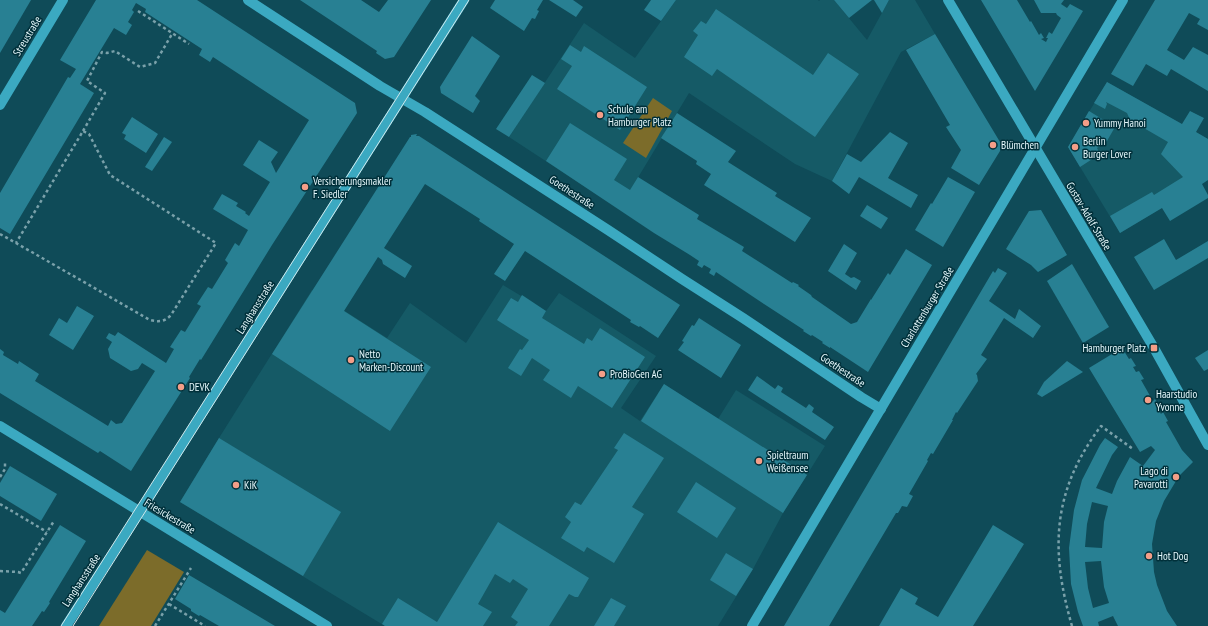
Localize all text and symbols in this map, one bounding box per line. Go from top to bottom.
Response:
street label: Streustraße [10,13,45,59]
place label: Schule am Hamburger Platz [608,102,672,129]
marker: Schule am Hamburger Platz [595,110,605,120]
place label: Yummy Hanoi [1094,116,1146,130]
marker: Yummy Hanoi [1081,118,1091,128]
place label: Berlin Burger Lover [1083,134,1131,161]
place label: Blümchen [1001,138,1039,152]
marker: Blümchen [988,140,998,150]
marker: Berlin Burger Lover [1070,142,1080,152]
street label: Goethestraße [547,172,598,212]
place label: Versicherungsmakler F. Siedler [312,174,392,201]
street label: Gustav-Adolf-Straße [1063,179,1115,253]
marker: Versicherungsmakler F. Siedler [300,182,310,192]
street label: Charlottenburger Straße [897,263,957,350]
street label: Langhansstraße [233,277,277,336]
place label: Hamburger Platz [1082,341,1146,355]
marker: Hamburger Platz [1149,343,1159,353]
place label: Netto Marken-Discount [359,347,423,374]
street label: Goethestraße [818,350,869,390]
marker: Netto Marken-Discount [346,355,356,365]
place label: ProBioGen AG [610,367,662,381]
marker: ProBioGen AG [597,369,607,379]
place label: DEVK [189,380,211,394]
marker: DEVK [176,382,186,392]
place label: Haarstudio Yvonne [1156,387,1197,414]
marker: Haarstudio Yvonne [1143,395,1153,405]
place label: Spieltraum Weißensee [767,448,809,475]
marker: Spieltraum Weißensee [754,456,764,466]
place label: Lago di Pavarotti [1134,464,1168,491]
marker: Lago di Pavarotti [1171,472,1181,482]
place label: KiK [244,478,258,492]
marker: KiK [231,480,241,490]
street label: Friesickestraße [142,495,199,537]
place label: Hot Dog [1157,549,1189,563]
street label: Langhansstraße [59,551,104,609]
marker: Hot Dog [1144,551,1154,561]

